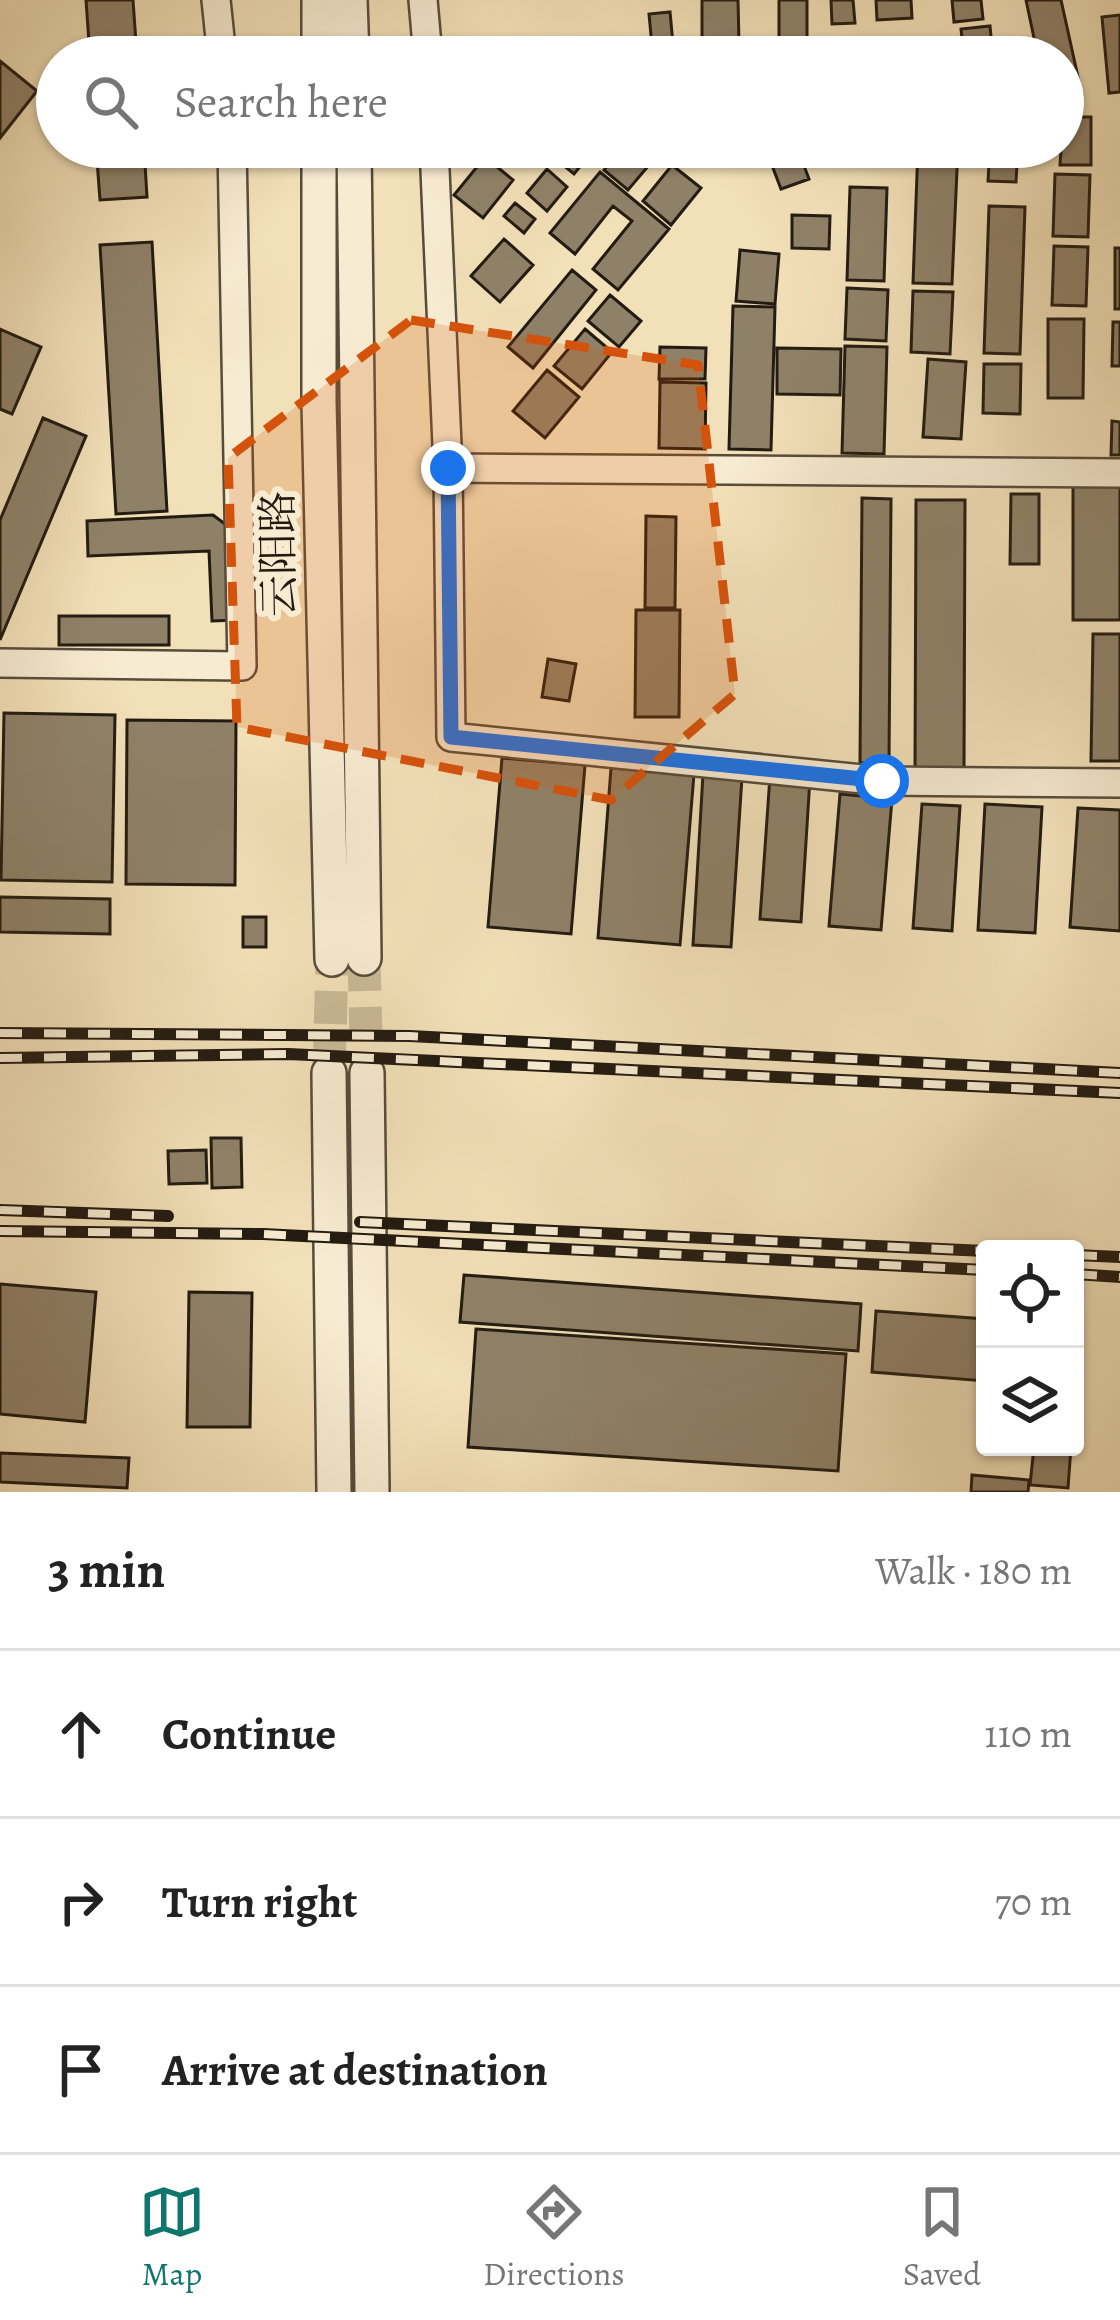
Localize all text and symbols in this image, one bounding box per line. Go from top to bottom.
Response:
search box [36,36,1084,168]
icon: search [78,69,144,135]
text: Search here [174,71,388,133]
route end [421,441,475,495]
street label: 云阳路 [248,491,308,617]
route start [855,754,909,808]
map controls [976,1240,1084,1456]
button: locate [976,1240,1084,1348]
button: layers [976,1348,1084,1456]
text: 3 min [48,1535,165,1605]
text: Walk · 180 m [875,1544,1072,1597]
icon: ahead [48,1701,114,1767]
text: Continue [162,1703,336,1765]
text: 110 m [984,1707,1072,1760]
icon: right [48,1869,114,1935]
text: Turn right [162,1871,357,1933]
text: 70 m [995,1875,1072,1928]
icon: arrive [48,2037,114,2103]
text: Arrive at destination [162,2039,548,2101]
tab: Map [139,2179,205,2296]
tab: Directions [483,2179,625,2296]
tab: Saved [903,2179,981,2296]

